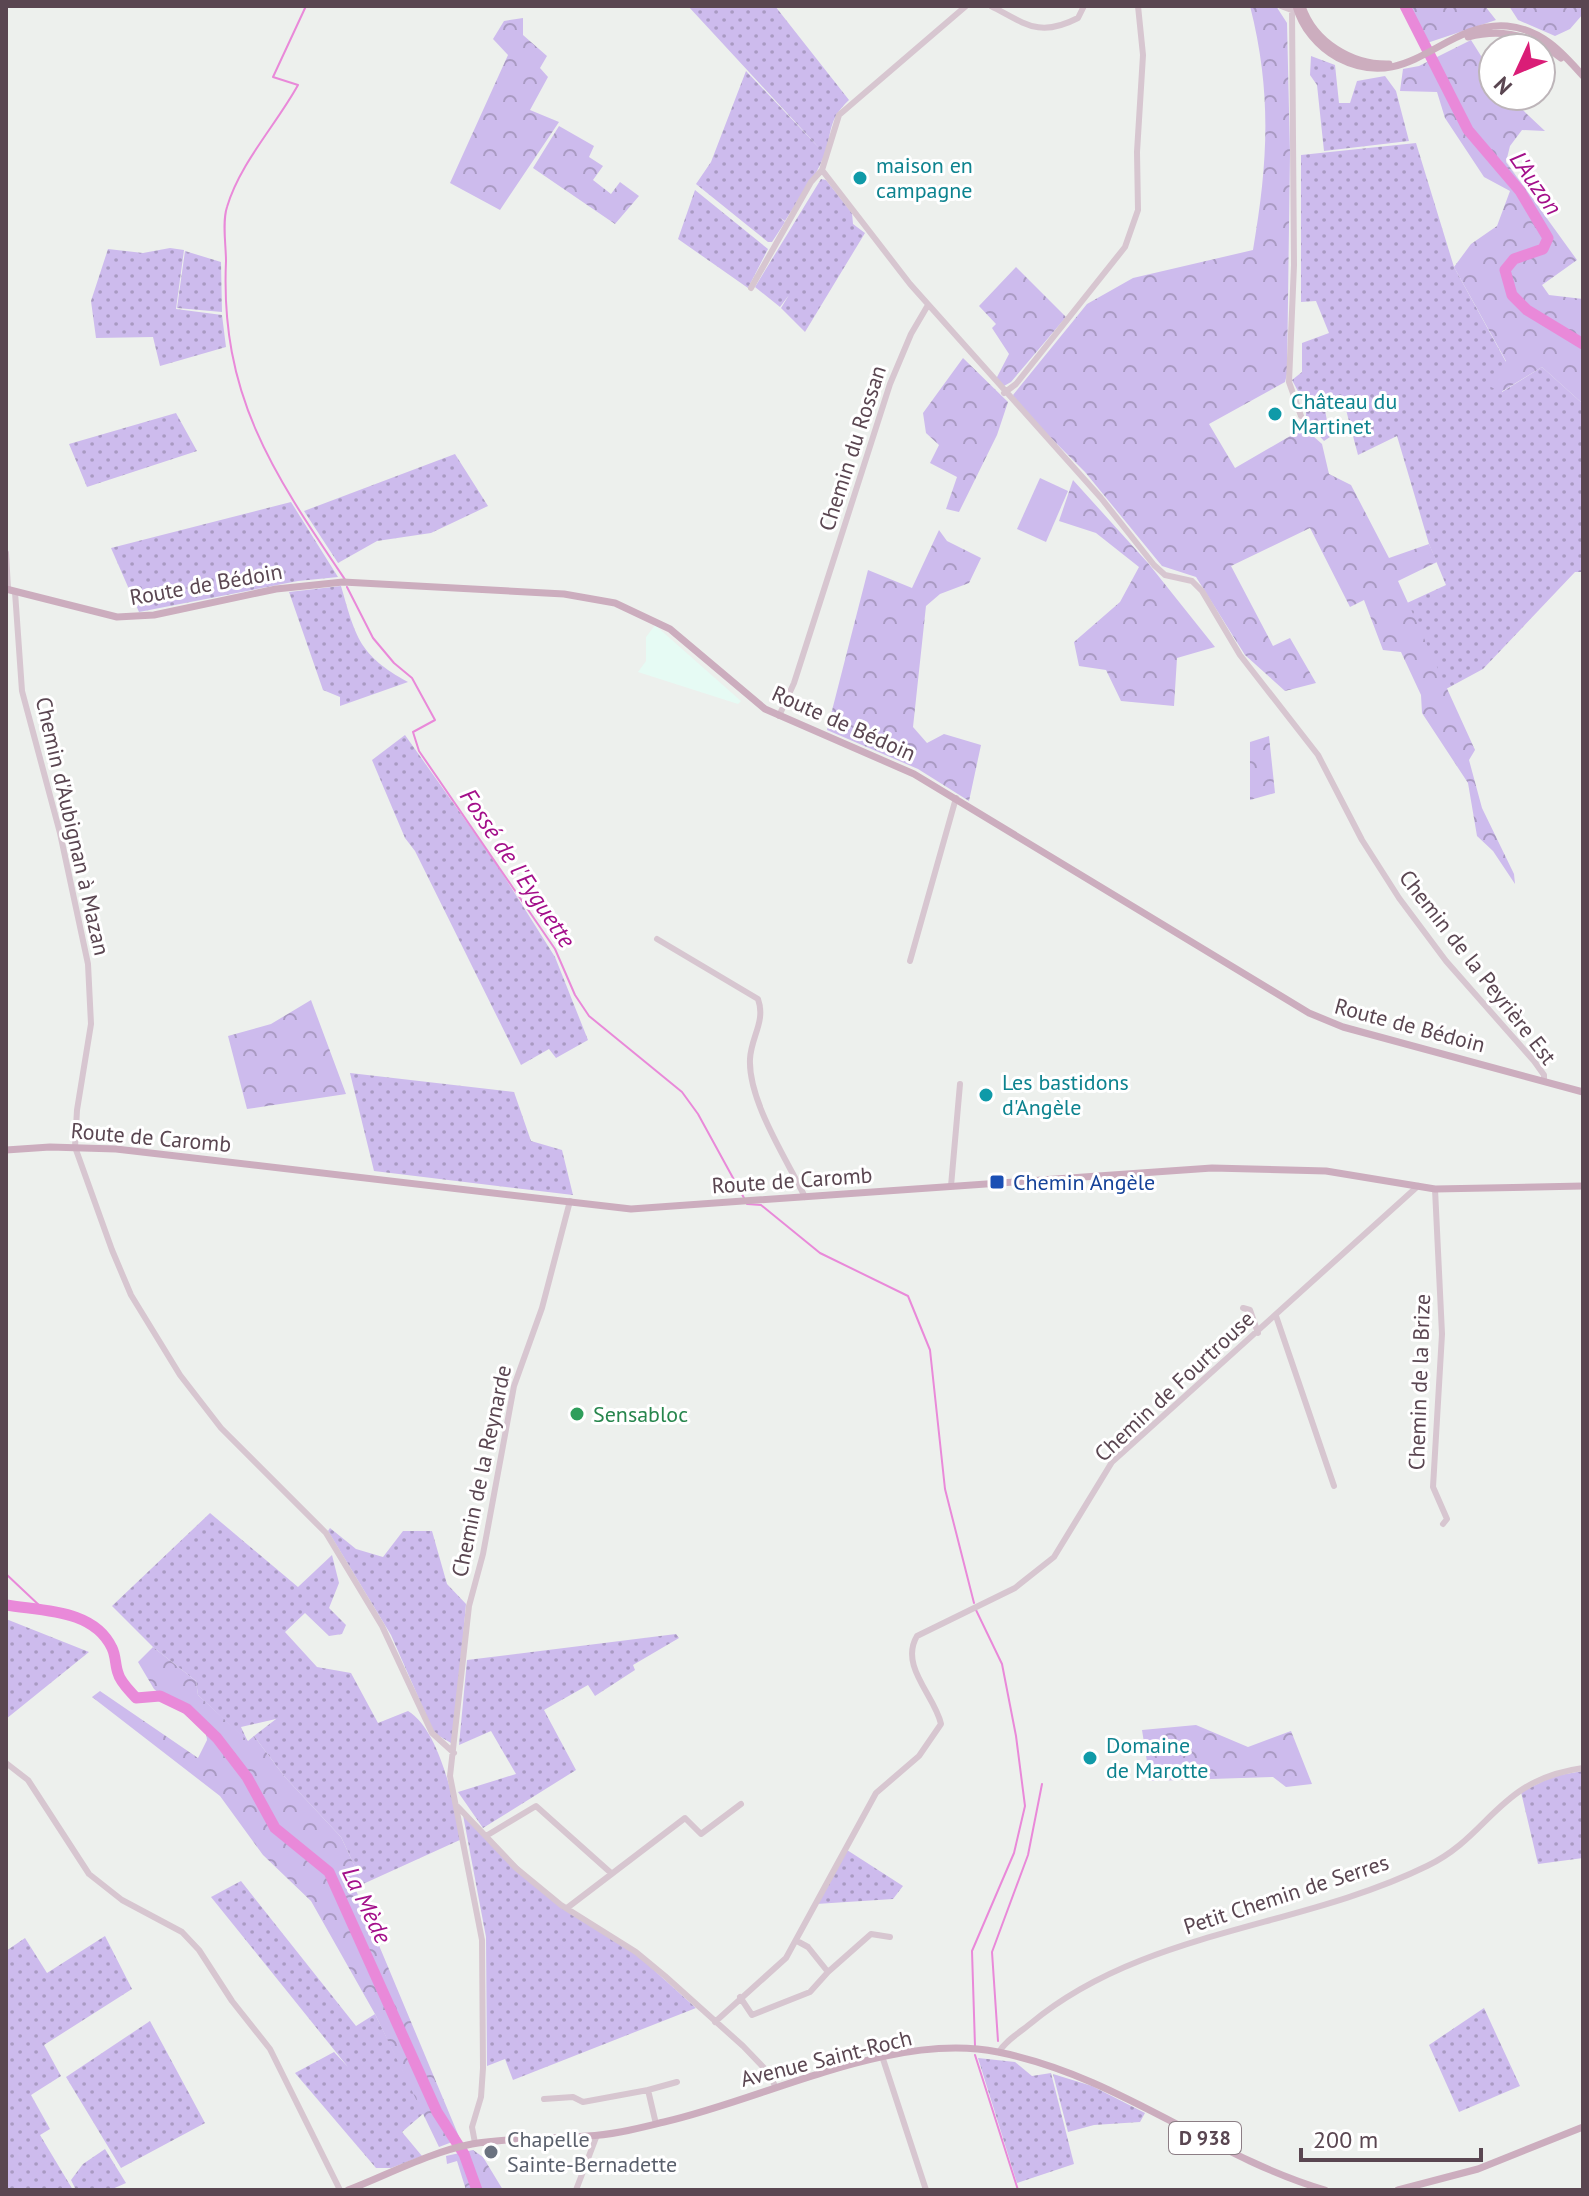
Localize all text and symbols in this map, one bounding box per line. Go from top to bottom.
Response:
north arrow [1477,32,1557,112]
text: N [1488,71,1518,101]
water label: L'Auzon [1503,145,1569,221]
place label: maison en campagne [876,151,973,204]
marker: maison en campagne [851,169,869,187]
street label: Chemin du Rossan [812,362,892,534]
place label: Château du Martinet [1291,387,1397,440]
marker: Château du Martinet [1266,405,1284,423]
street label: Route de Bédoin [128,557,284,611]
street label: Route de Bédoin [768,679,920,767]
street label: Chemin d'Aubignan à Mazan [30,694,116,958]
water label: Fossé de l'Eyguette [453,782,583,954]
street label: Chemin de la Peyrière Est [1393,864,1563,1070]
street label: Route de Bédoin [1332,991,1488,1059]
place label: Les bastidons d'Angèle [1002,1068,1129,1121]
marker: Les bastidons d'Angèle [977,1086,995,1104]
street label: Route de Caromb [70,1116,232,1158]
street label: Route de Caromb [711,1160,873,1200]
place label: Chemin Angèle [1013,1168,1155,1196]
marker: Chemin Angèle [988,1173,1006,1191]
street label: Chemin de la Brize [1402,1293,1436,1471]
street label: Chemin de Fourtrouse [1088,1305,1260,1467]
street label: Chemin de la Reynarde [445,1362,517,1580]
place label: Sensabloc [593,1400,688,1428]
marker: Sensabloc [568,1405,586,1423]
place label: Domaine de Marotte [1106,1731,1208,1784]
marker: Domaine de Marotte [1081,1749,1099,1767]
street label: Petit Chemin de Serres [1180,1848,1392,1940]
water label: La Mède [335,1862,399,1948]
street label: Avenue Saint-Roch [737,2023,915,2093]
scale bar [1301,2112,1481,2162]
road number: D 938 [1169,2122,1241,2154]
text: 200 m [1313,2124,1378,2155]
place label: Chapelle Sainte-Bernadette [507,2125,677,2178]
marker: Chapelle Sainte-Bernadette [482,2143,500,2161]

